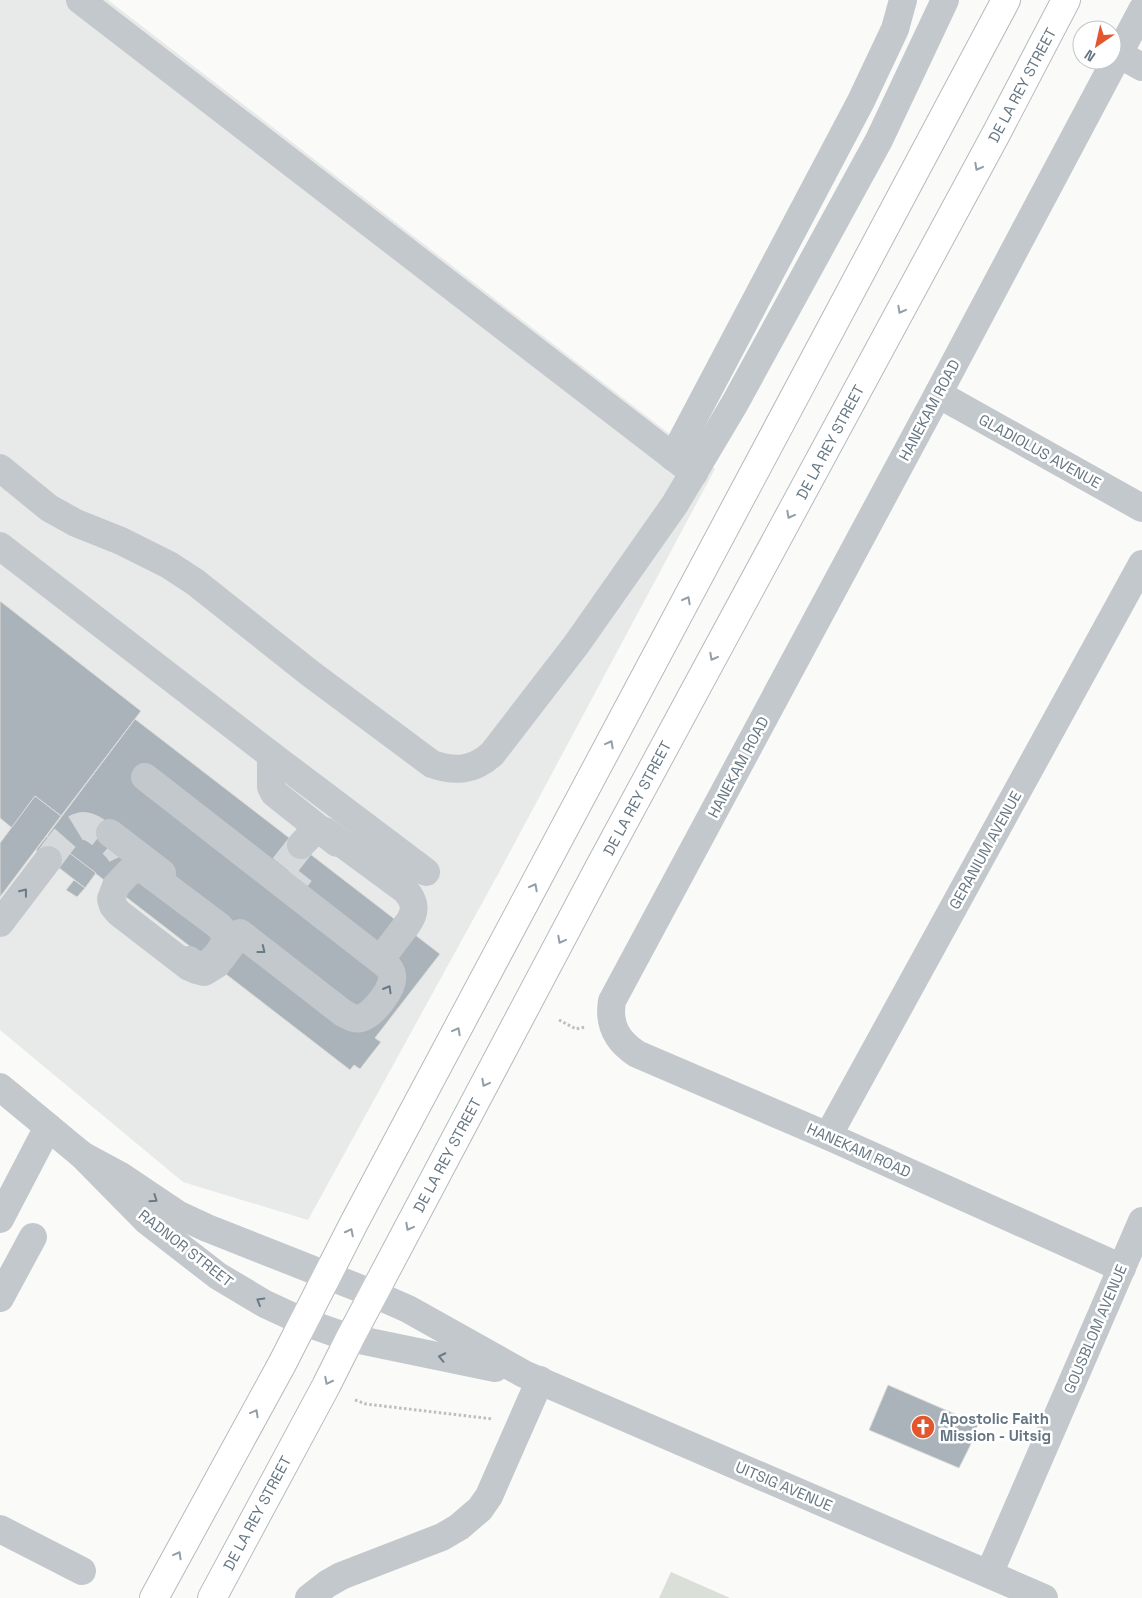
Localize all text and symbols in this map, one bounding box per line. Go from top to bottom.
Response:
north arrow [1072,20,1122,70]
street label: DE LA REY STREET [984,24,1060,146]
text: N [1081,46,1099,66]
one-way arrow [975,162,985,171]
one-way arrow [897,305,907,314]
street label: HANEKAM ROAD [894,356,964,464]
street label: DE LA REY STREET [792,381,868,503]
street label: GLADIOLUS AVENUE [976,410,1104,492]
one-way arrow [786,509,796,518]
one-way arrow [681,597,691,606]
one-way arrow [709,652,719,661]
street label: HANEKAM ROAD [703,713,773,821]
street label: DE LA REY STREET [599,737,675,859]
one-way arrow [604,740,614,749]
street label: GERANIUM AVENUE [945,788,1025,912]
one-way arrow [528,883,538,892]
one-way arrow [18,888,27,898]
one-way arrow [557,934,567,943]
one-way arrow [256,945,265,953]
one-way arrow [382,985,392,994]
one-way arrow [451,1027,461,1036]
one-way arrow [481,1078,491,1087]
street label: DE LA REY STREET [409,1094,485,1216]
street label: HANEKAM ROAD [804,1119,914,1181]
one-way arrow [148,1193,157,1202]
street label: RADNOR STREET [135,1205,237,1291]
one-way arrow [405,1222,415,1231]
one-way arrow [344,1228,354,1237]
street label: GOUSBLOM AVENUE [1059,1262,1131,1396]
one-way arrow [256,1297,265,1307]
one-way arrow [438,1352,447,1362]
one-way arrow [324,1376,334,1385]
one-way arrow [249,1409,259,1418]
place label: Apostolic Faith Mission - Uitsig [940,1409,1051,1445]
church icon: Apostolic Faith Mission - Uitsig [910,1414,936,1440]
street label: DE LA REY STREET [219,1452,295,1574]
street label: UITSIG AVENUE [733,1457,835,1515]
one-way arrow [171,1552,181,1561]

